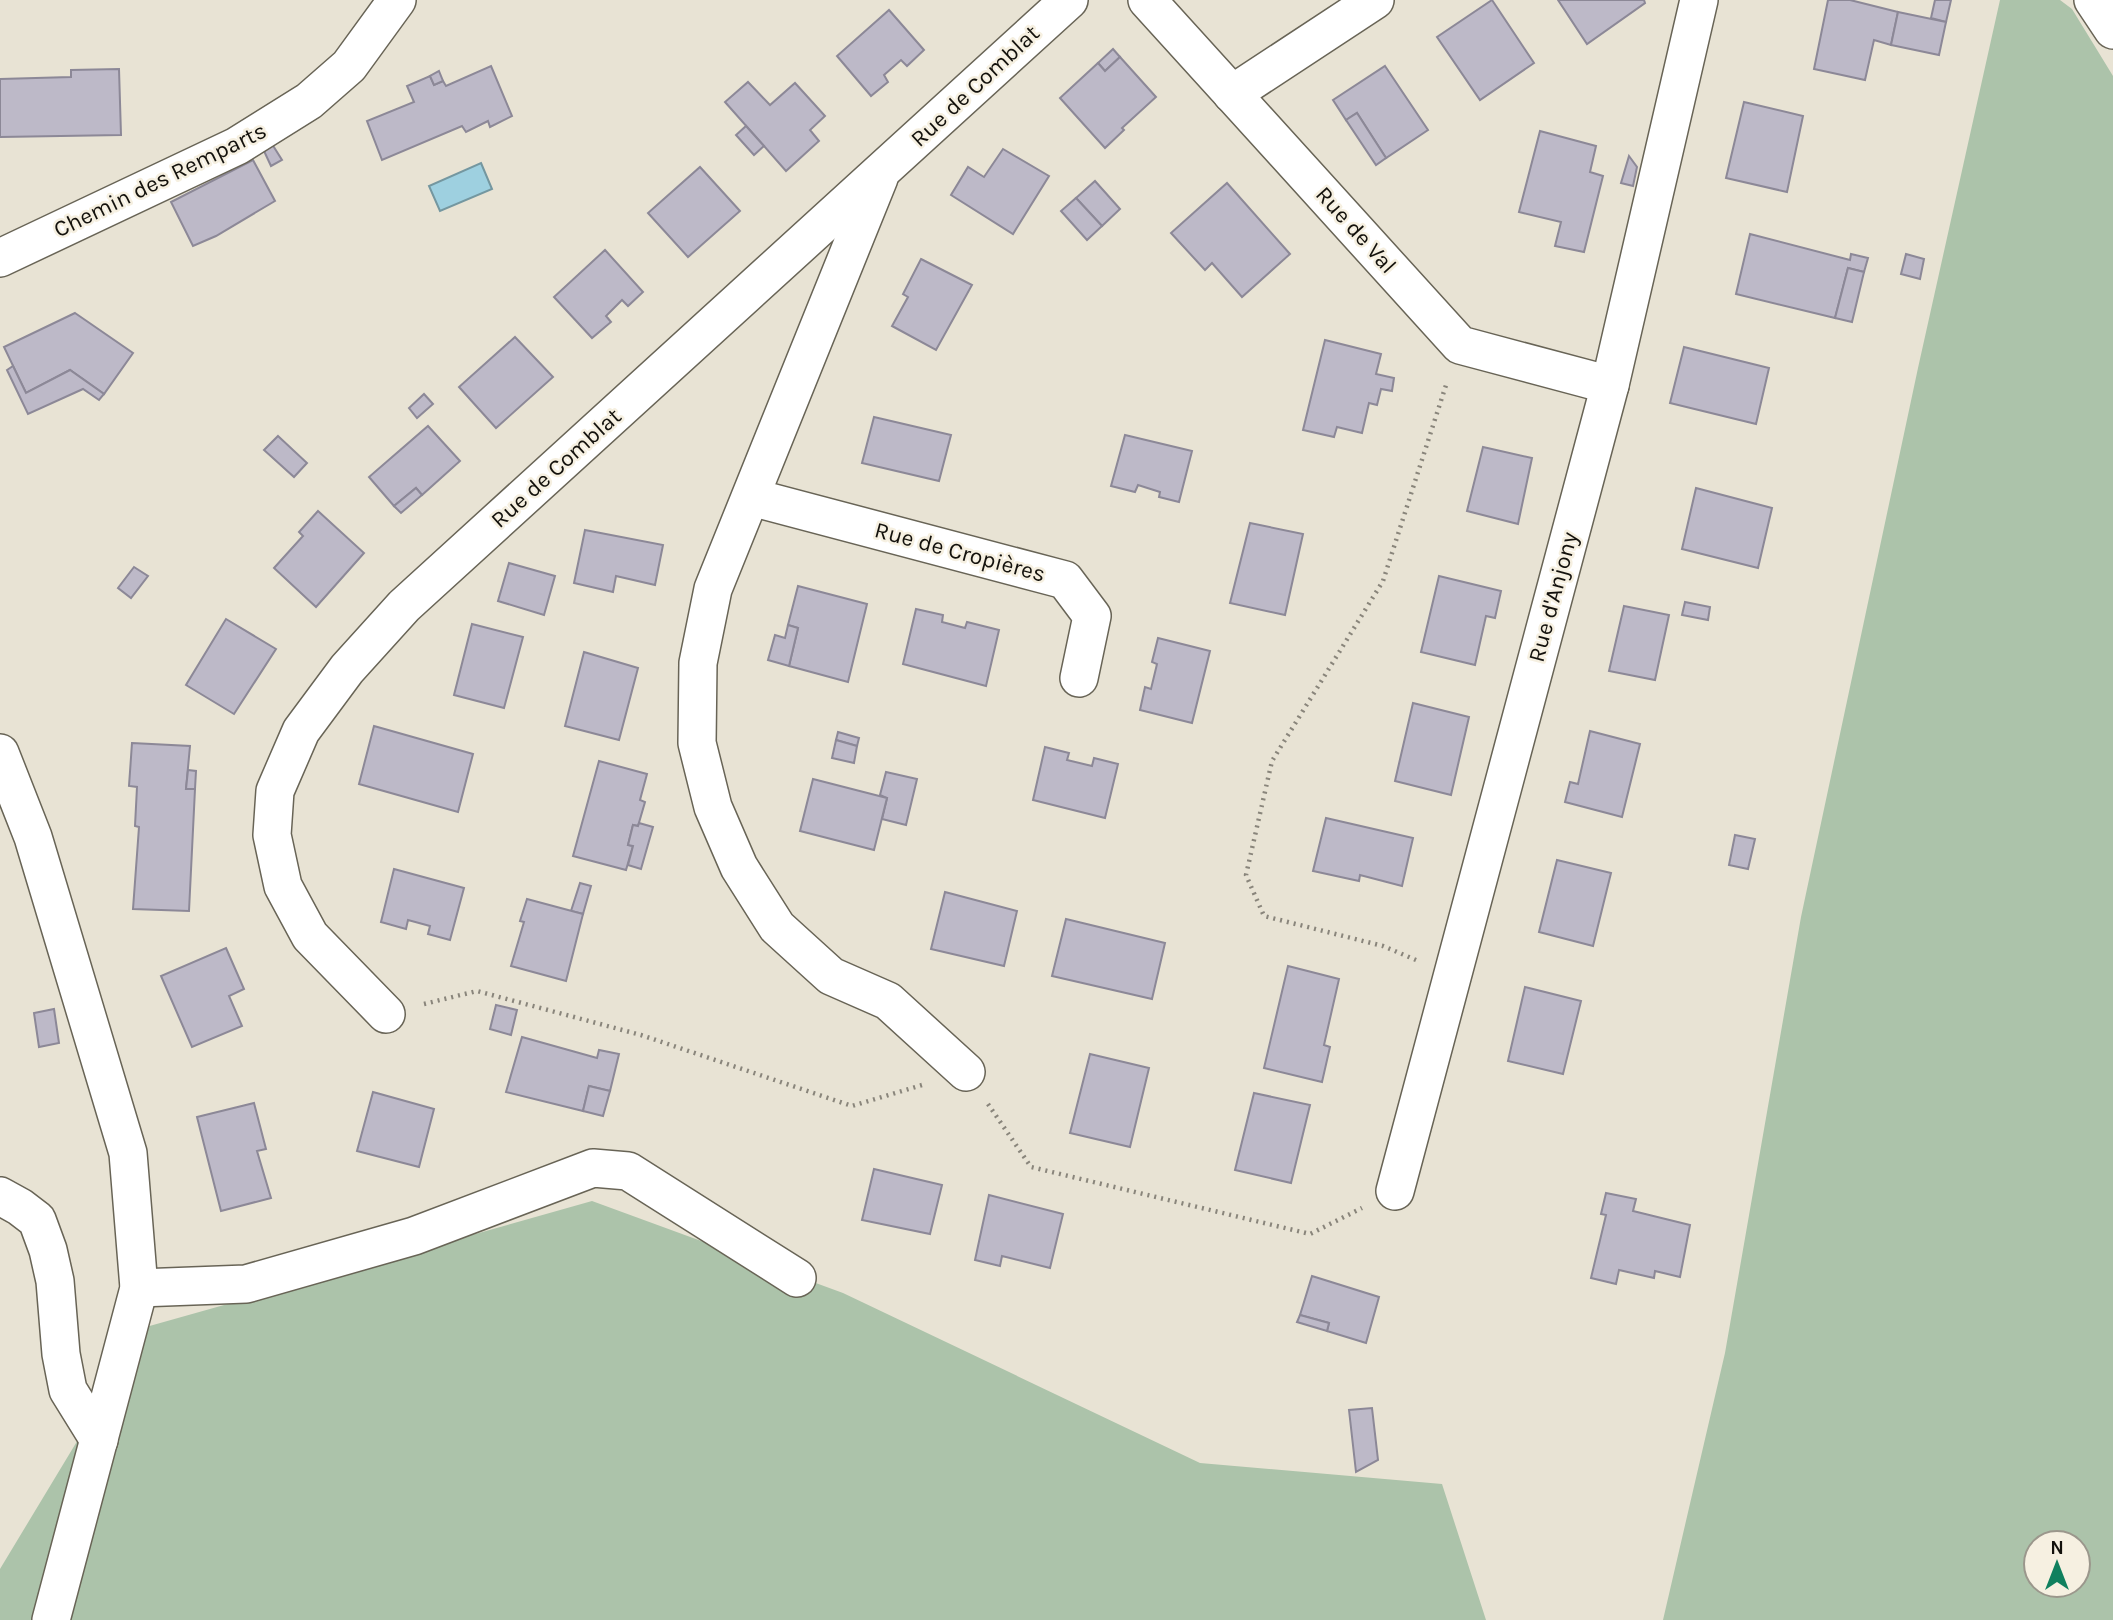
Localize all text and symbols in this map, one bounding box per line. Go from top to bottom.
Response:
street label: Rue de Comblat [905,19,1045,152]
street label: Chemin des Remparts [49,117,271,243]
street label: Rue de Val [1310,181,1402,279]
street label: Rue de Comblat [485,402,627,533]
street label: Rue de Cropières [872,516,1048,588]
street label: Rue d'Anjony [1523,529,1583,665]
north arrow [2022,1529,2092,1599]
text: N [2050,1537,2064,1559]

